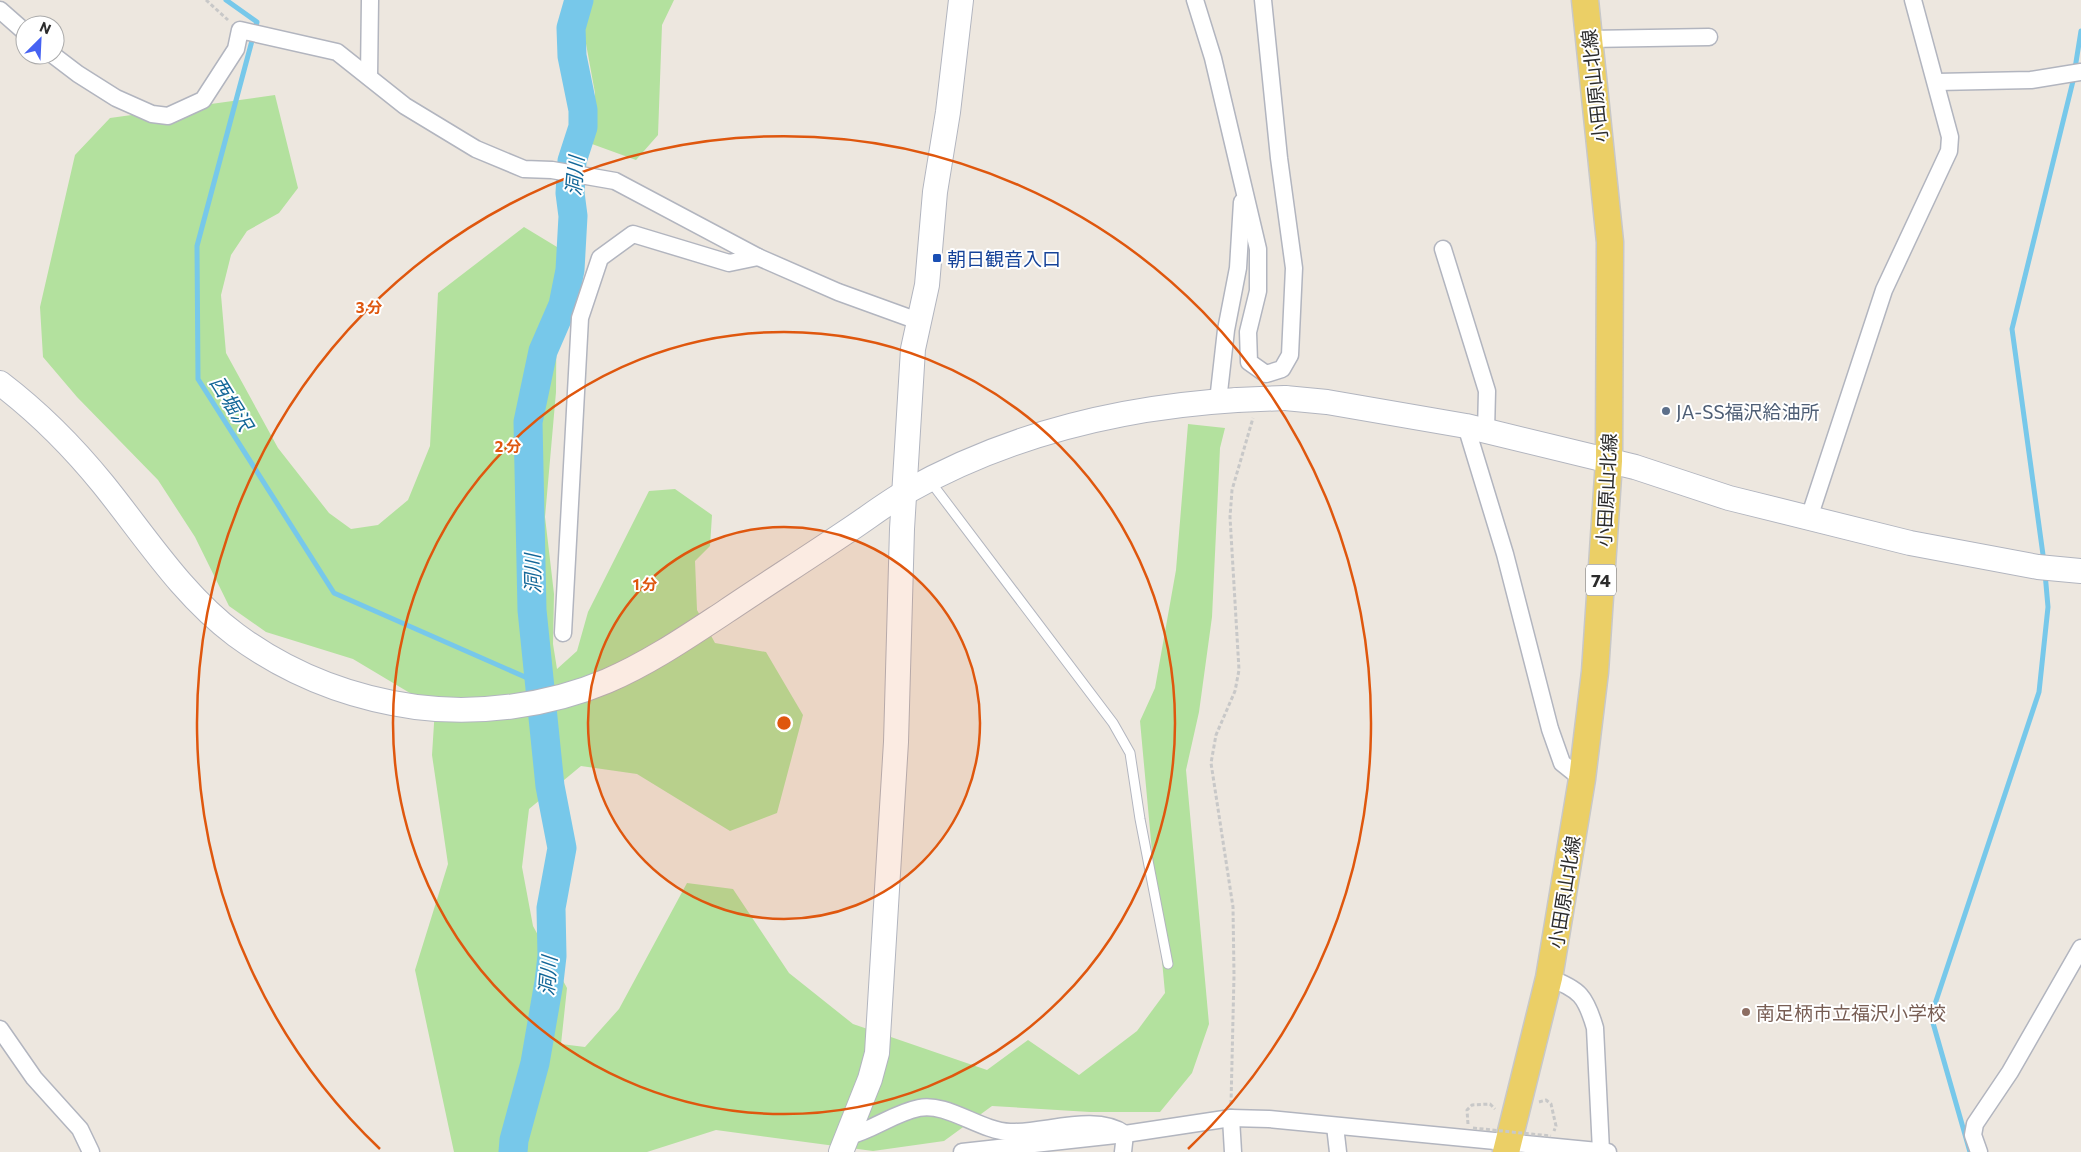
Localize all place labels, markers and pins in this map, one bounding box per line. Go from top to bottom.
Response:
place label: 朝日観音入口 [947,247,1061,270]
marker: 朝日観音入口 [931,252,943,264]
place label: JA-SS福沢給油所 [1676,400,1820,423]
marker: JA-SS福沢給油所 [1660,405,1672,417]
centre of rings [775,714,793,732]
place label: 南足柄市立福沢小学校 [1756,1001,1946,1024]
marker: 南足柄市立福沢小学校 [1740,1006,1752,1018]

